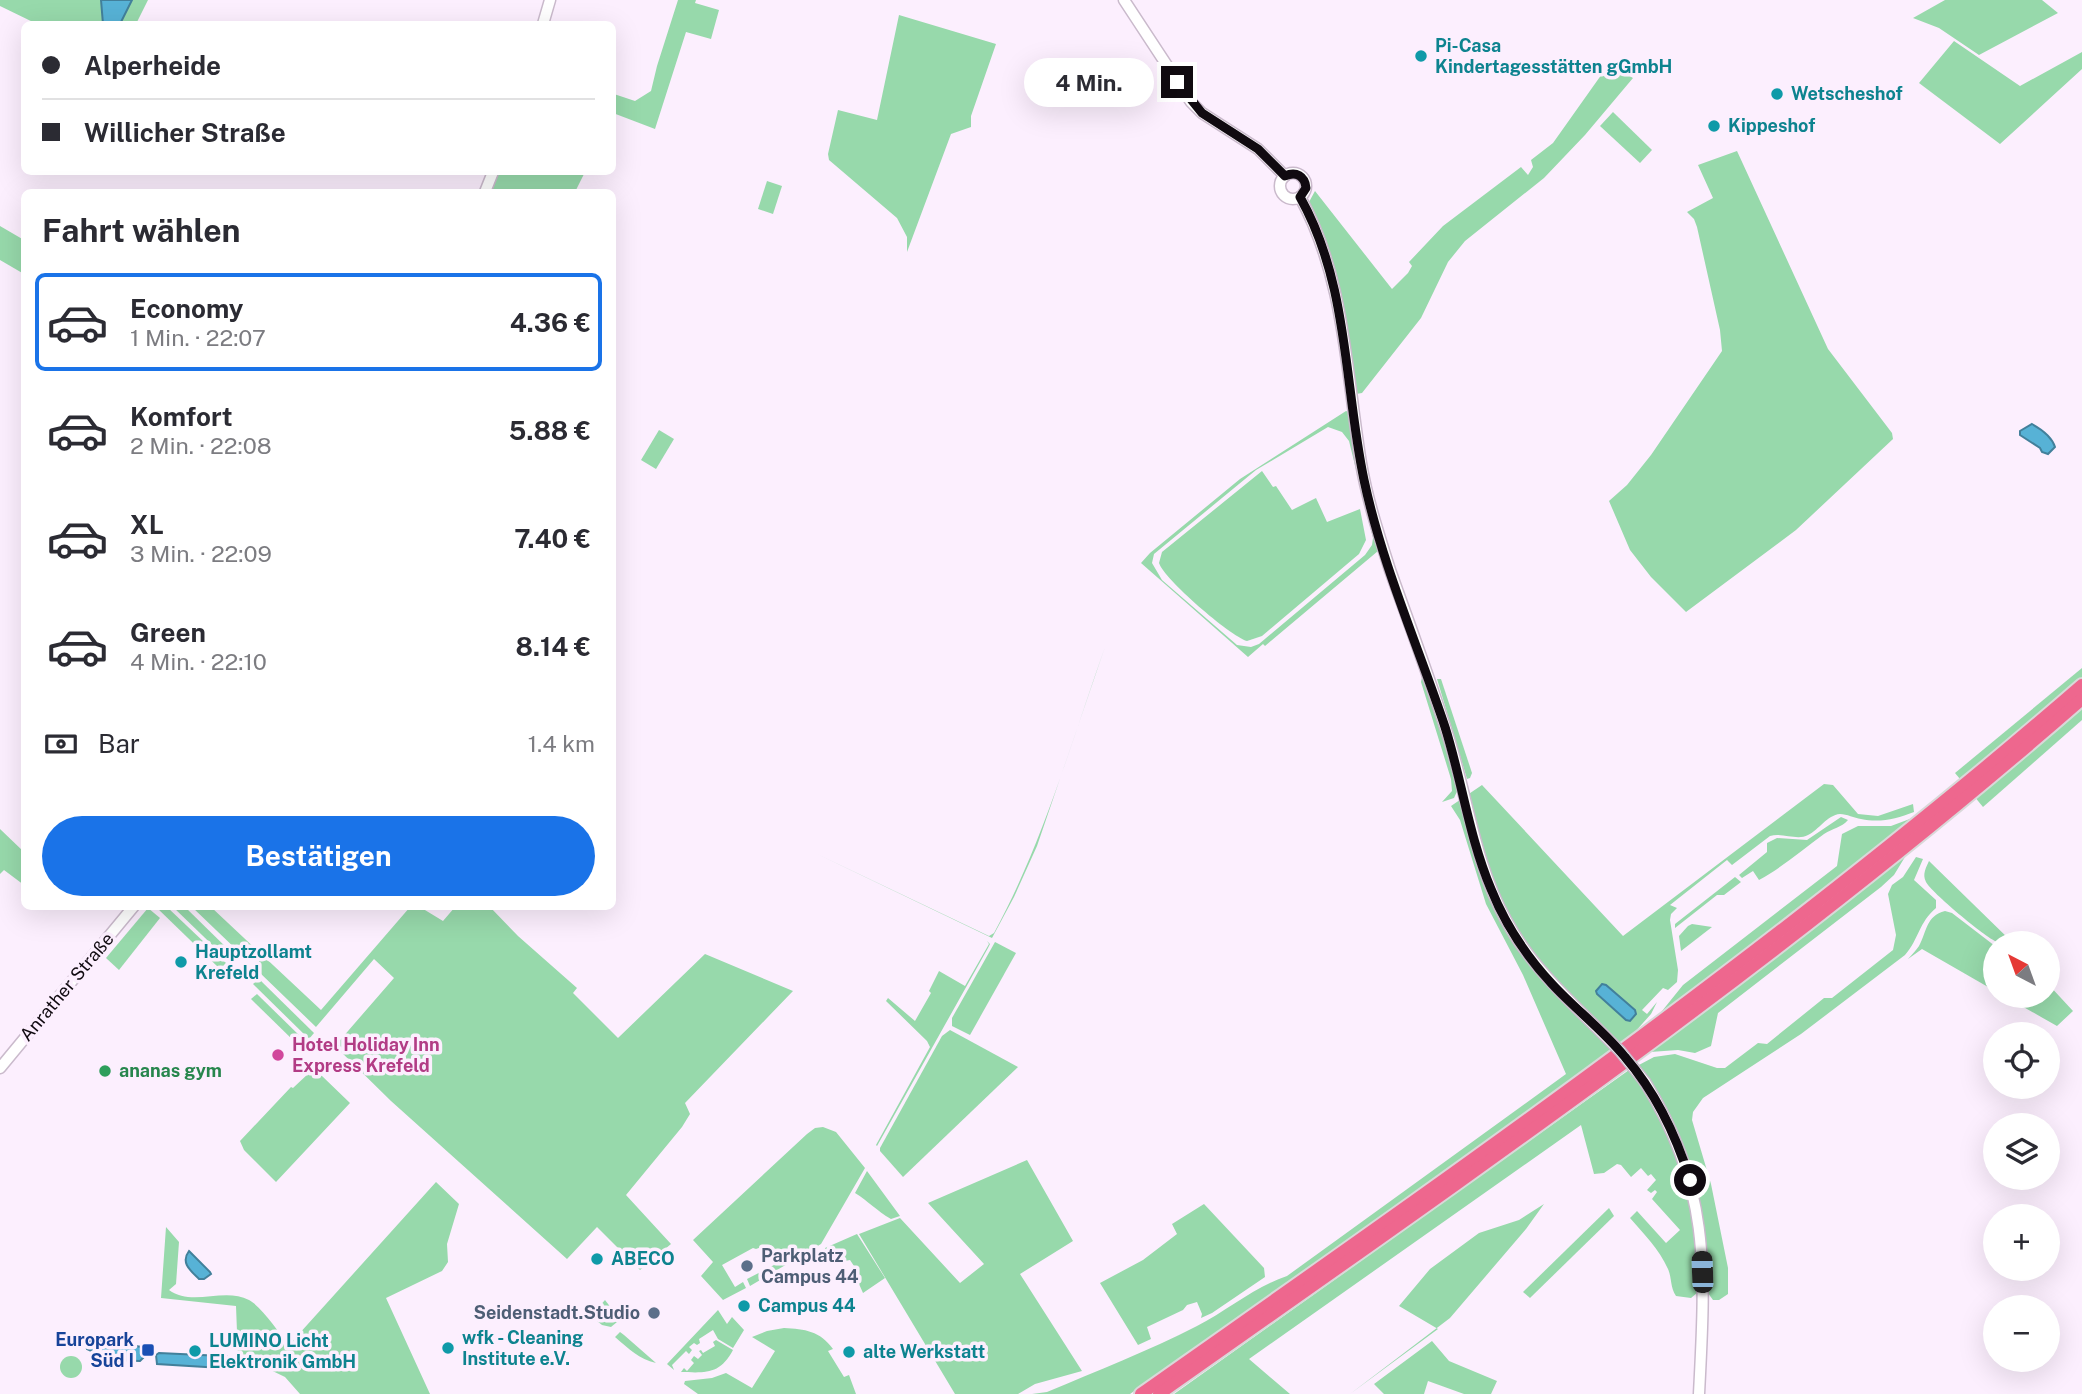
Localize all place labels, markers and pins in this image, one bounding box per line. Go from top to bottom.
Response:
place label: Pi-Casa Kindertagesstätten gGmbH [1435,35,1672,77]
marker: Pi-Casa Kindertagesstätten gGmbH [1413,48,1429,64]
place label: Wetscheshof [1791,83,1903,104]
marker: Wetscheshof [1769,86,1785,102]
place label: Kippeshof [1728,115,1815,136]
marker: Kippeshof [1706,118,1722,134]
place label: Hauptzollamt Krefeld [195,941,312,983]
marker: Hauptzollamt Krefeld [173,954,189,970]
place label: Hotel Holiday Inn Express Krefeld [292,1034,440,1076]
marker: Hotel Holiday Inn Express Krefeld [270,1047,286,1063]
place label: ananas gym [119,1060,222,1081]
marker: ananas gym [97,1063,113,1079]
place label: Parkplatz Campus 44 [761,1245,859,1287]
place label: ABECO [611,1248,675,1269]
marker: ABECO [589,1251,605,1267]
marker: Parkplatz Campus 44 [739,1258,755,1274]
place label: Campus 44 [758,1295,856,1316]
marker: Campus 44 [736,1298,752,1314]
place label: Seidenstadt.Studio [474,1302,640,1323]
marker: Seidenstadt.Studio [646,1305,662,1321]
place label: wfk - Cleaning Institute e.V. [462,1327,583,1369]
place label: Europark Süd I [55,1329,135,1371]
place label: LUMINO Licht Elektronik GmbH [209,1330,356,1372]
marker: wfk - Cleaning Institute e.V. [440,1340,456,1356]
place label: alte Werkstatt [863,1341,985,1362]
marker: Europark Süd I [140,1342,156,1358]
marker: LUMINO Licht Elektronik GmbH [187,1343,203,1359]
marker: alte Werkstatt [841,1344,857,1360]

